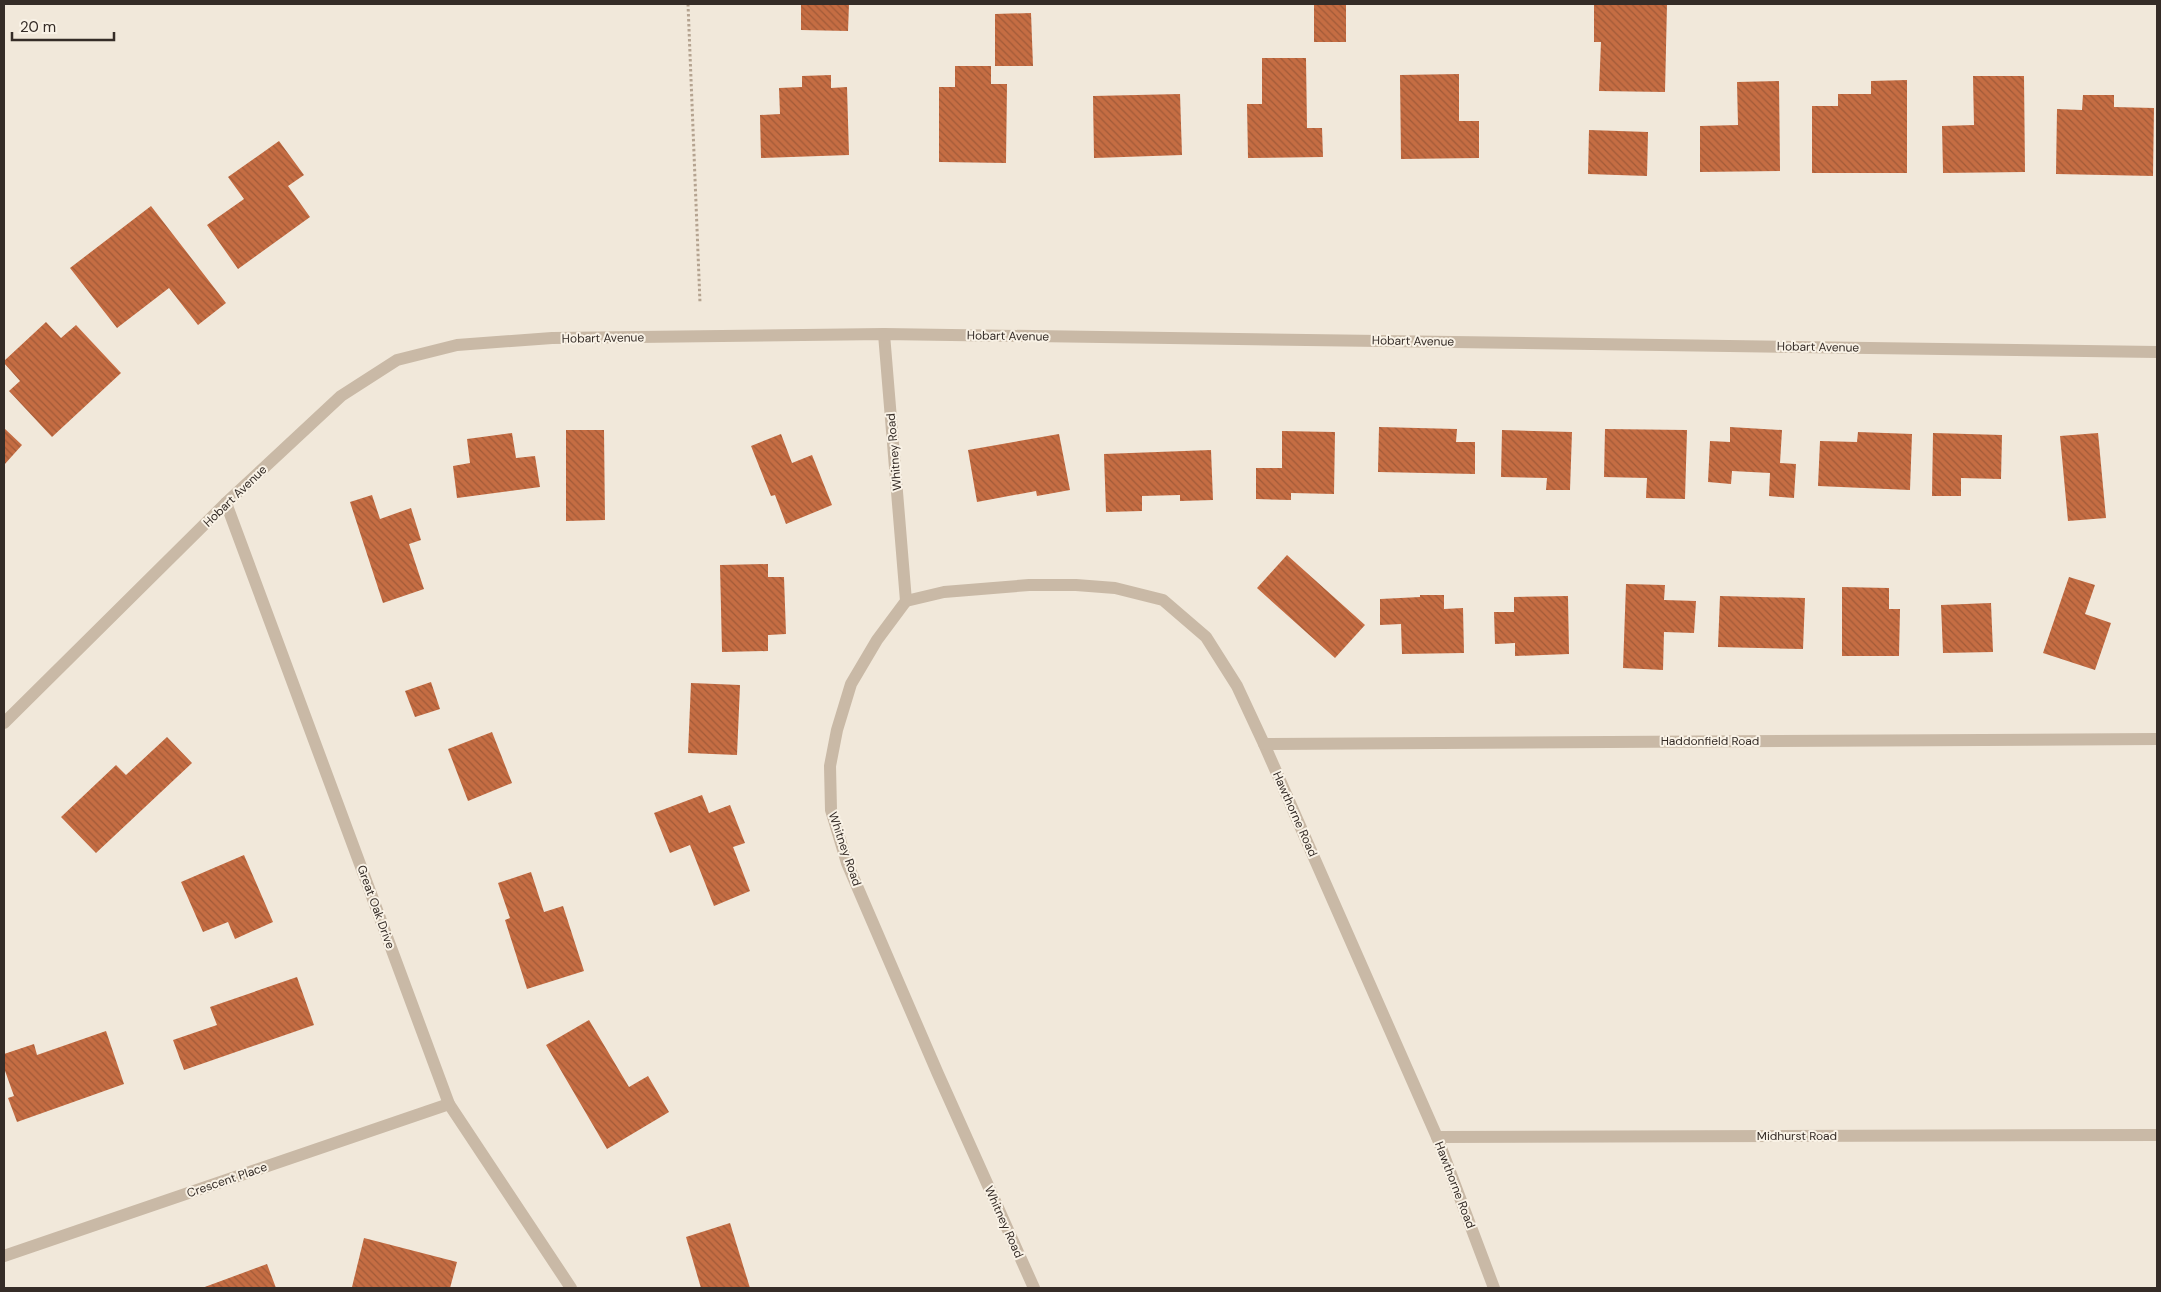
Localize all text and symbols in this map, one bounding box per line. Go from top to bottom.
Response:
scale bar [12,10,115,42]
text: 20 m [20,17,56,37]
street label: Hobart Avenue [967,327,1050,345]
street label: Hobart Avenue [562,329,645,347]
street label: Hobart Avenue [1372,332,1455,350]
street label: Hobart Avenue [1777,338,1860,356]
street label: Whitney Road [883,413,905,491]
street label: Hobart Avenue [200,461,270,530]
street label: Haddonfield Road [1661,733,1759,749]
street label: Hawthorne Road [1269,769,1321,859]
street label: Whitney Road [825,810,865,888]
street label: Great Oak Drive [353,863,399,951]
street label: Midhurst Road [1757,1128,1837,1144]
street label: Hawthorne Road [1431,1139,1479,1231]
street label: Crescent Place [185,1159,269,1201]
street label: Whitney Road [981,1183,1027,1261]

